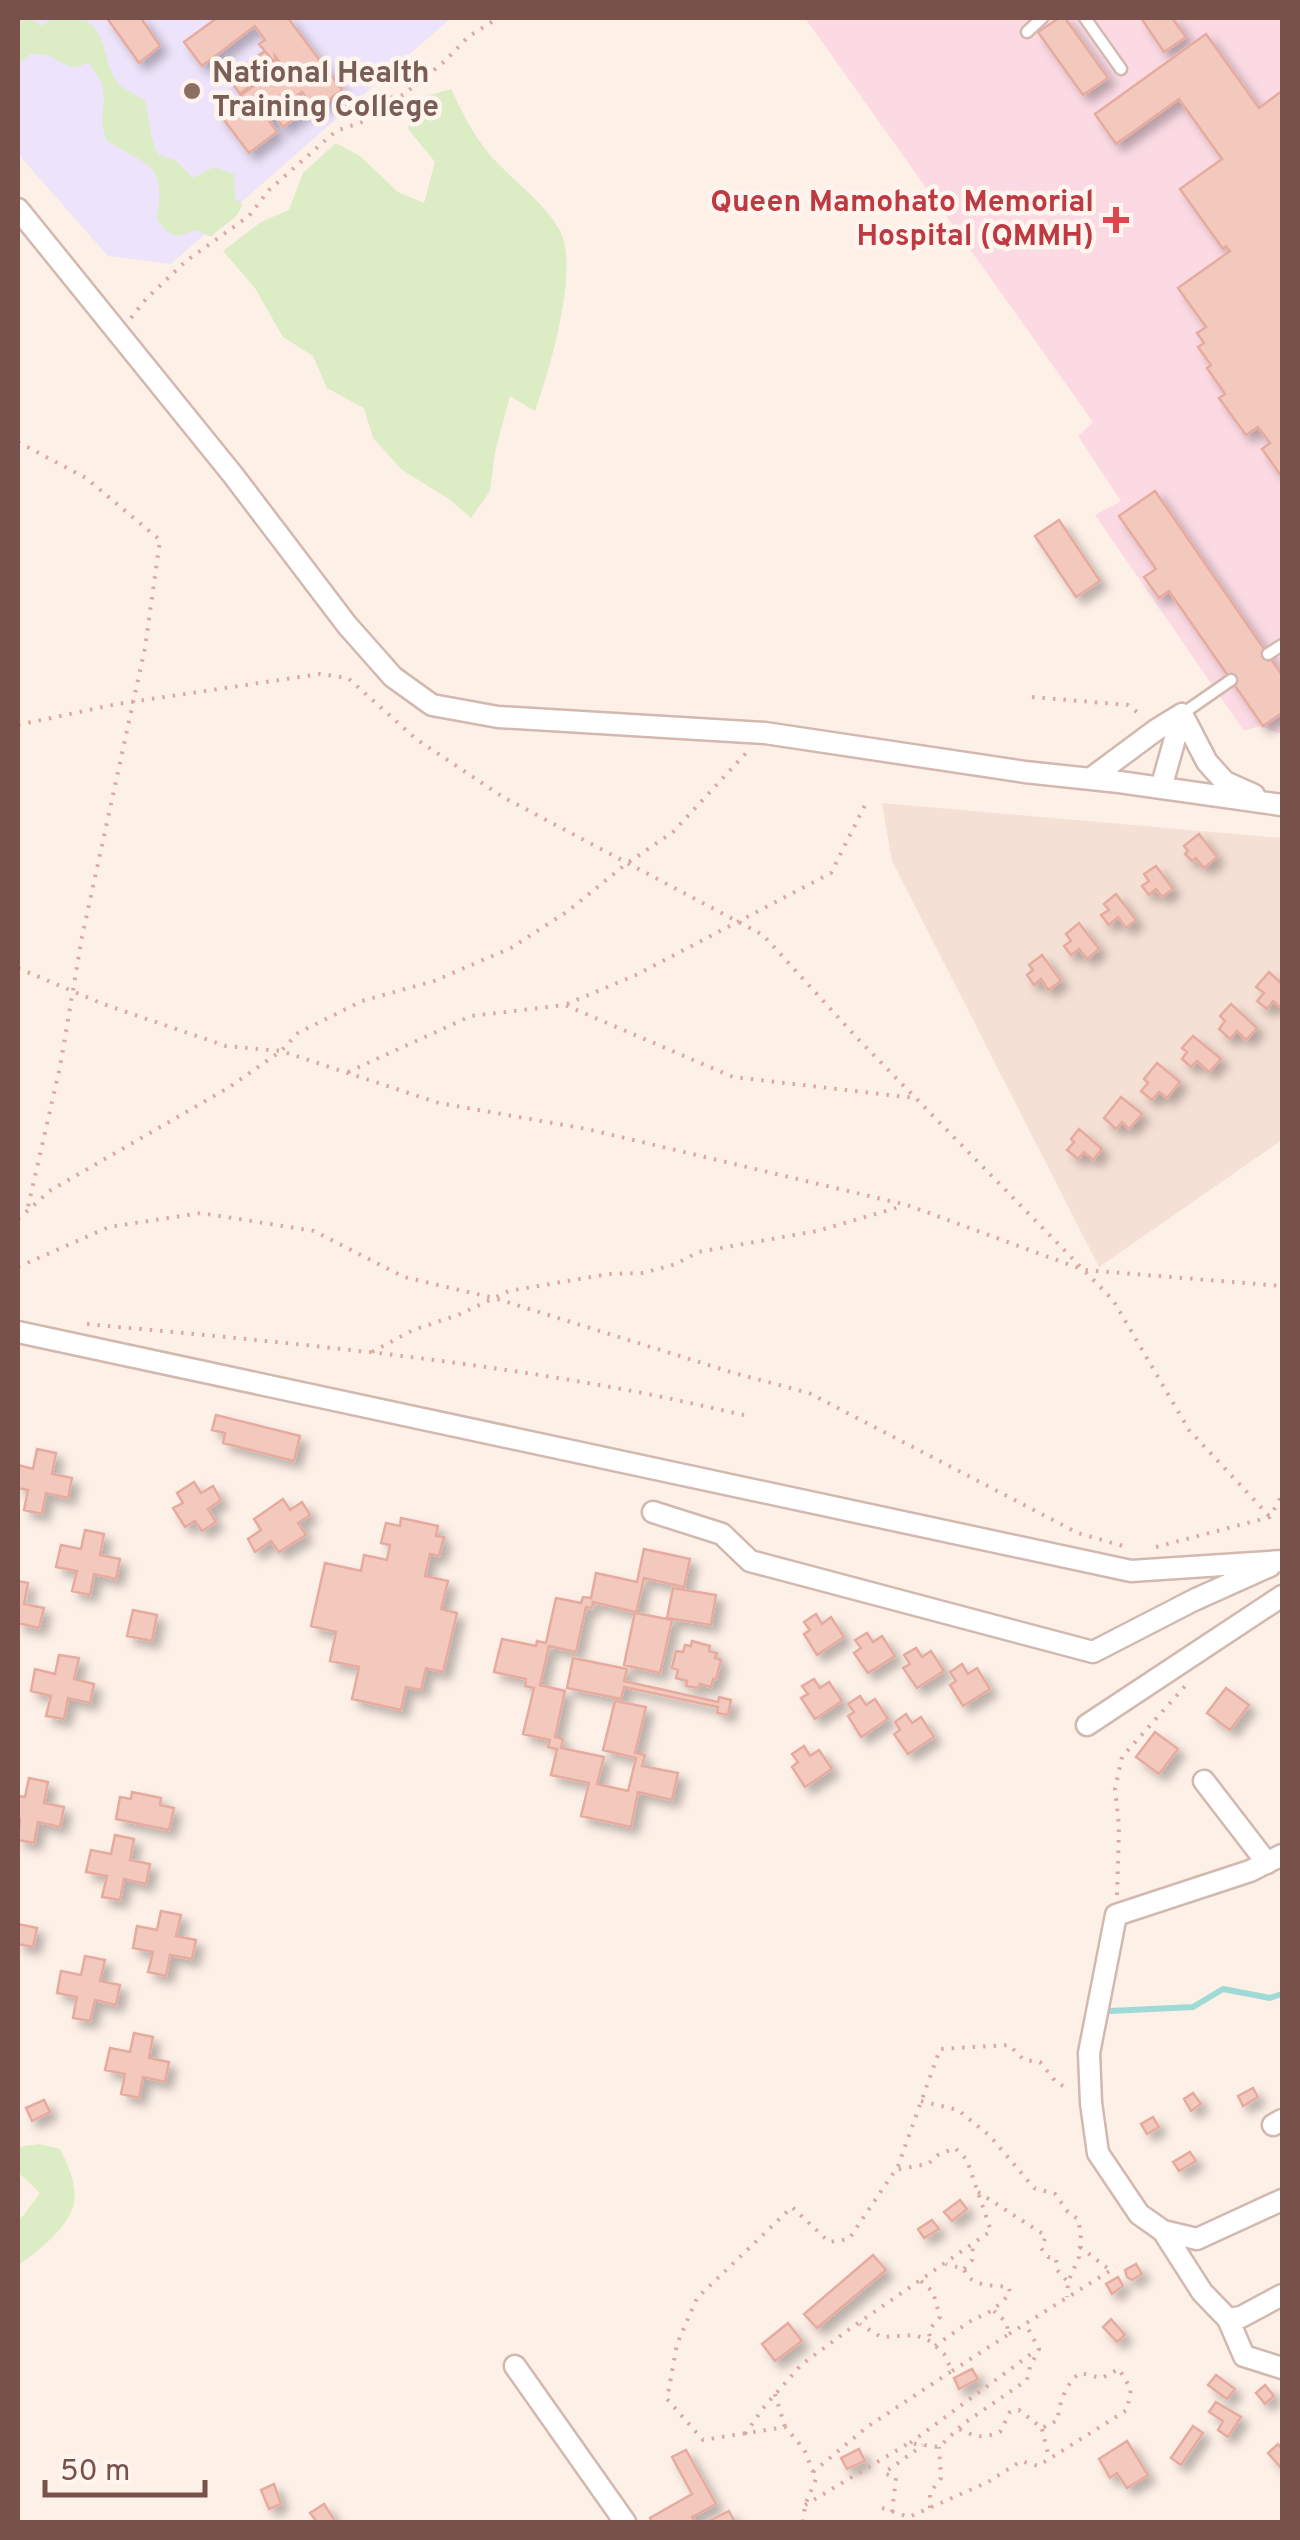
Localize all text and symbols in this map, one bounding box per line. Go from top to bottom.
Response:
place label: National Health Training College [212,56,439,127]
marker: National Health Training College [181,80,203,102]
place label: Queen Mamohato Memorial Hospital (QMMH) [710,185,1094,256]
marker: Queen Mamohato Memorial Hospital (QMMH) [1103,207,1129,233]
scale bar [45,2435,205,2497]
text: 50 m [60,2454,130,2491]

